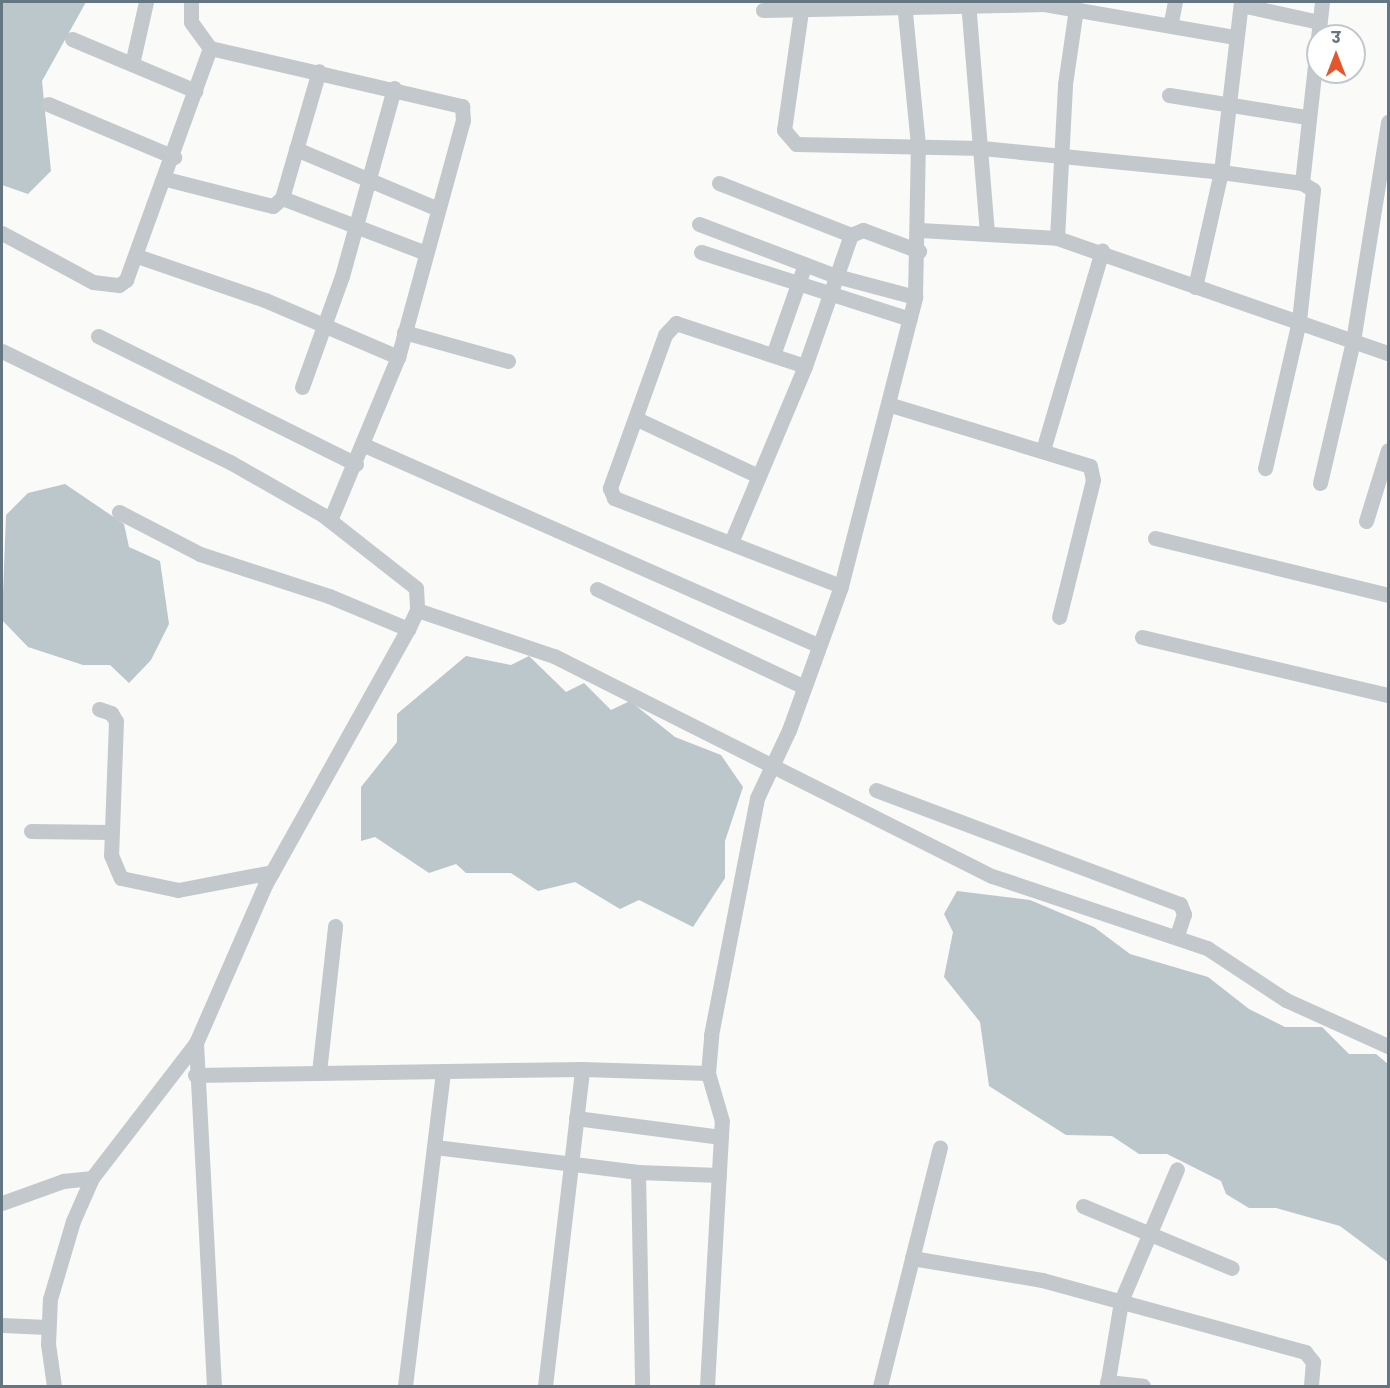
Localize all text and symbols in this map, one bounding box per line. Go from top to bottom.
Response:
north arrow [1306,24,1366,84]
text: उ [1331,26,1341,49]

